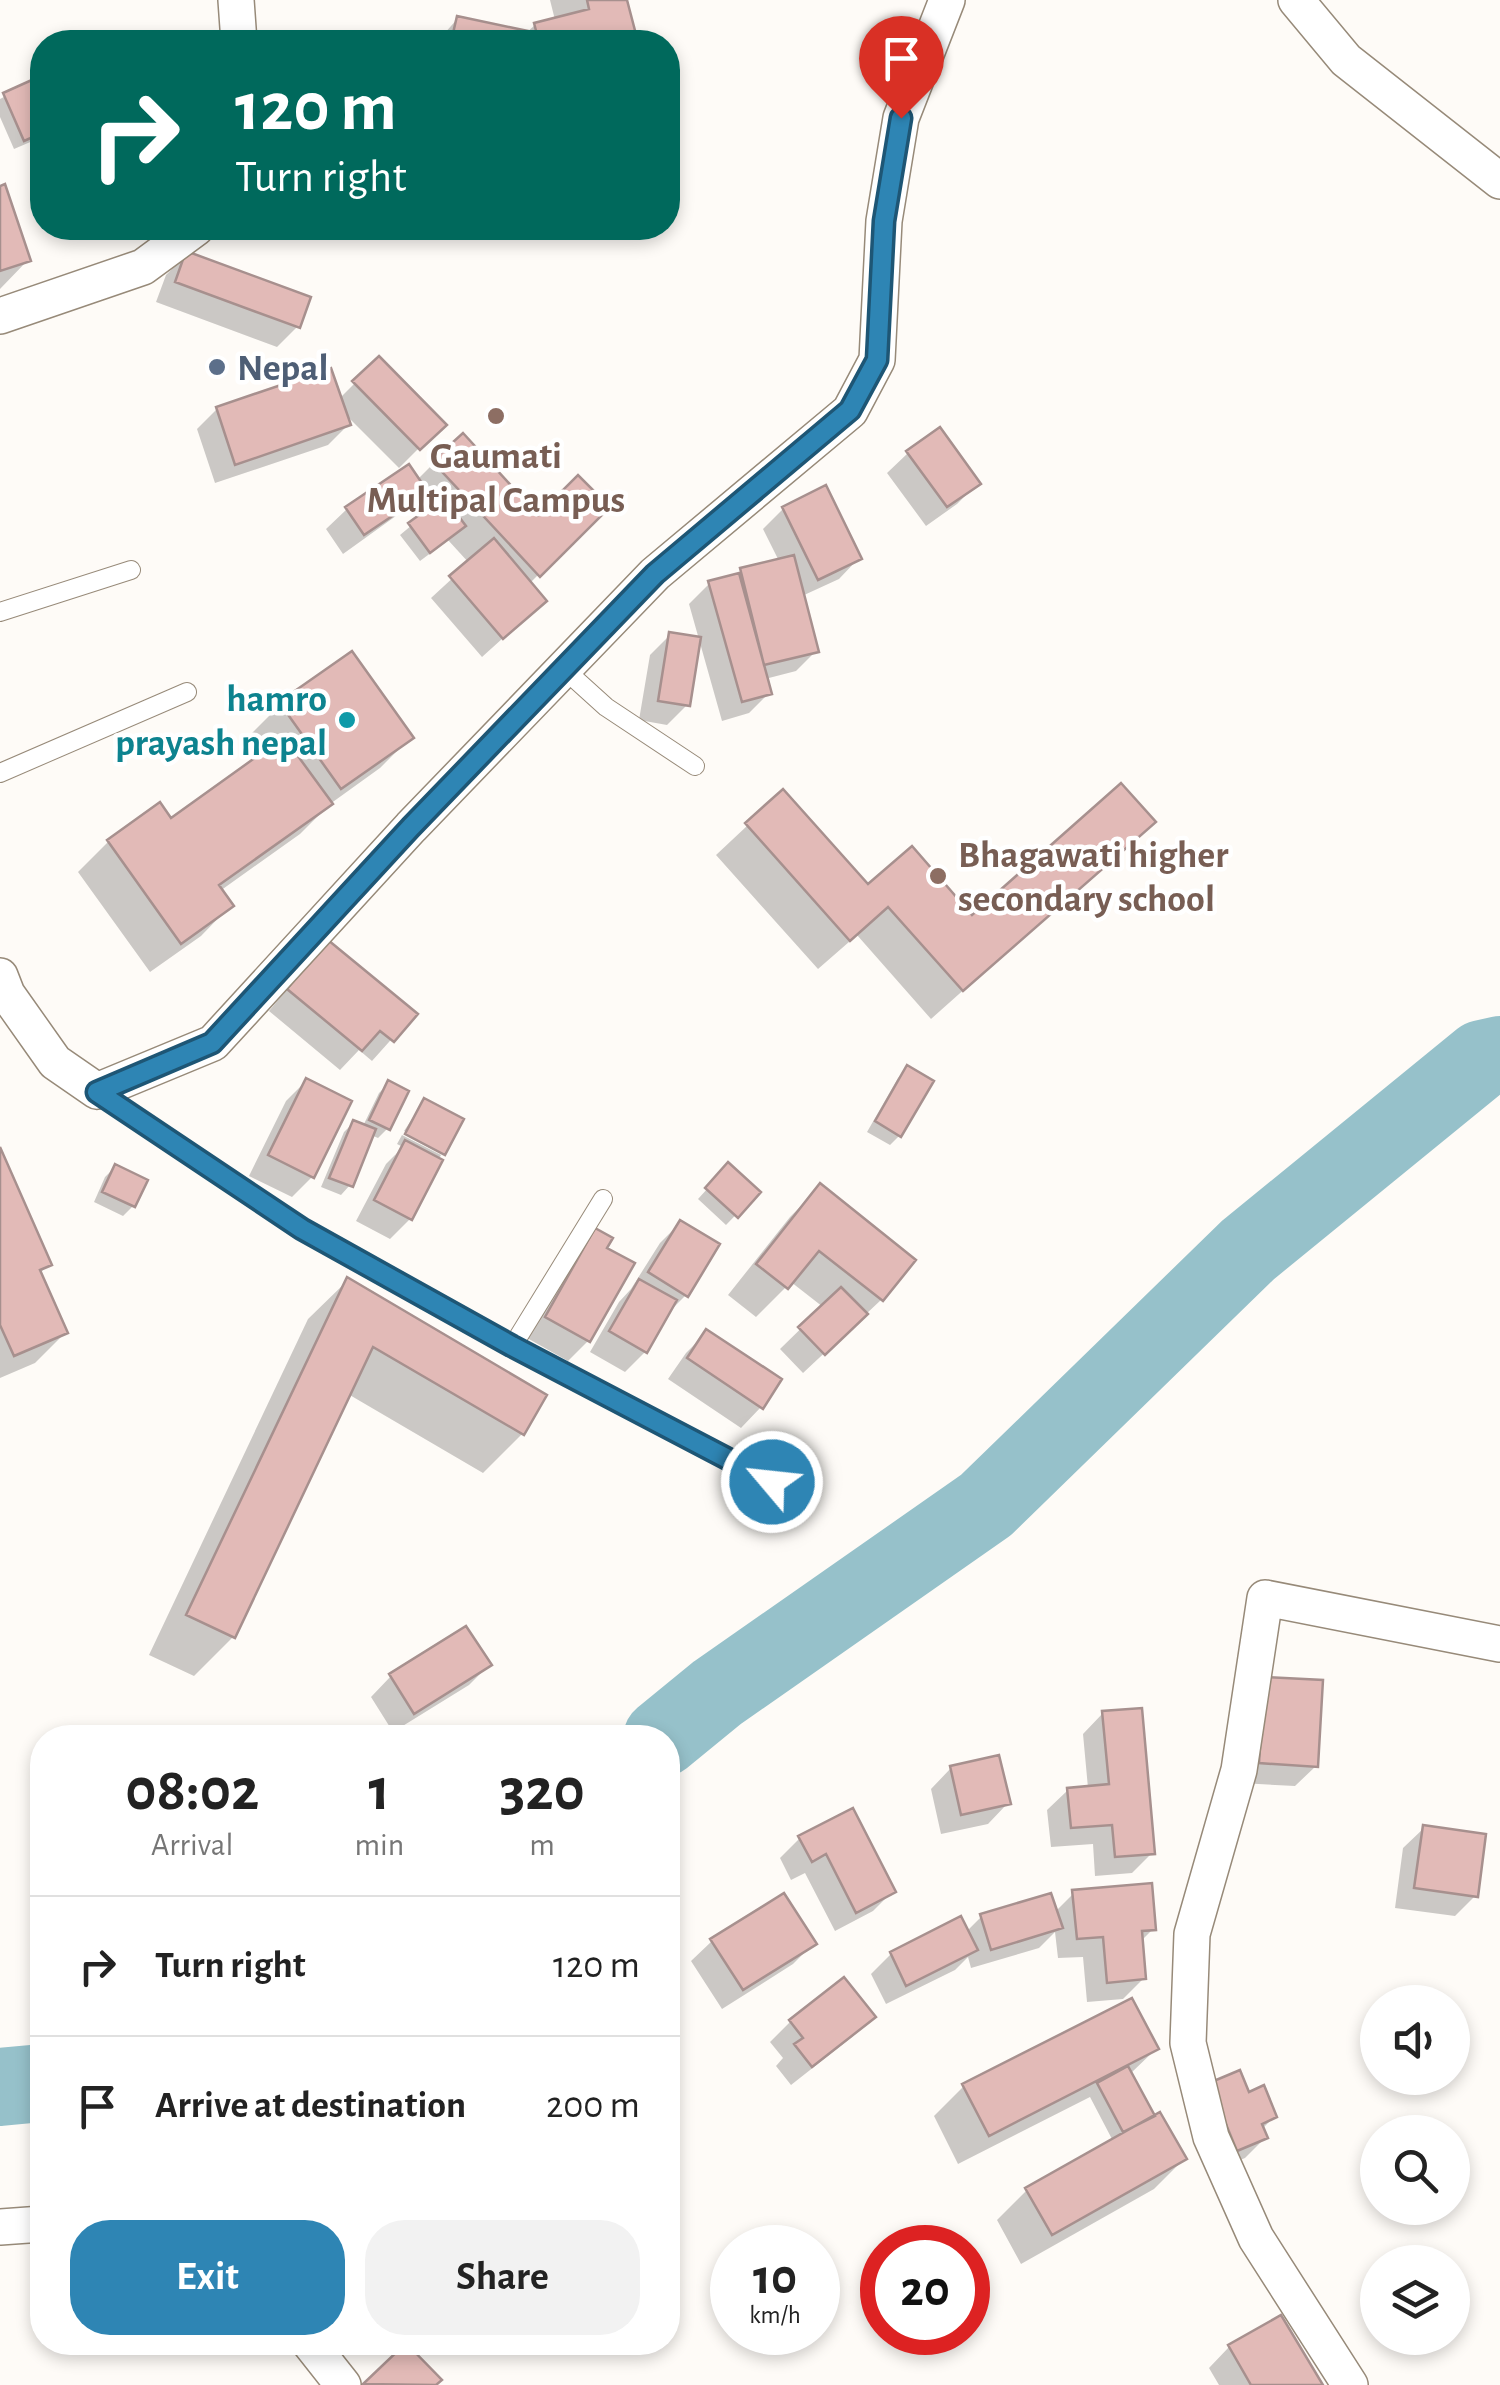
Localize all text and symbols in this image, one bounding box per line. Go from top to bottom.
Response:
pin [859,16,944,119]
icon: arrive [874,31,929,86]
icon: right [70,70,200,200]
text: 120 m [235,73,397,143]
text: Turn right [235,155,407,200]
place label: Nepal [237,350,329,388]
marker: Nepal [206,356,228,378]
marker: Gaumati Multipal Campus [485,405,507,427]
place label: Gaumati Multipal Campus [367,438,625,520]
place label: hamro prayash nepal [115,681,327,763]
marker: hamro prayash nepal [336,709,358,731]
place label: Bhagawati higher secondary school [958,837,1229,919]
marker: Bhagawati higher secondary school [927,865,949,887]
position arrow [720,1430,824,1534]
text: 08:02 [125,1761,259,1821]
text: 1 [369,1761,390,1821]
text: 320 [499,1761,585,1821]
text: Arrival [151,1829,233,1861]
text: min [354,1829,404,1861]
text: m [529,1829,555,1861]
icon: right [70,1939,125,1994]
text: Turn right [155,1947,305,1985]
text: 120 m [553,1947,640,1985]
map controls [1360,1985,1470,2355]
button: sound [1360,1985,1470,2095]
icon: arrive [70,2079,125,2134]
text: Arrive at destination [155,2087,466,2125]
text: 200 m [546,2087,640,2125]
button: search [1360,2115,1470,2225]
button: Exit [70,2220,345,2335]
button: Share [365,2220,640,2335]
speed limit sign: 20 [860,2225,990,2355]
button: layers [1360,2245,1470,2355]
text: 10 [753,2253,797,2303]
text: km/h [749,2303,801,2328]

